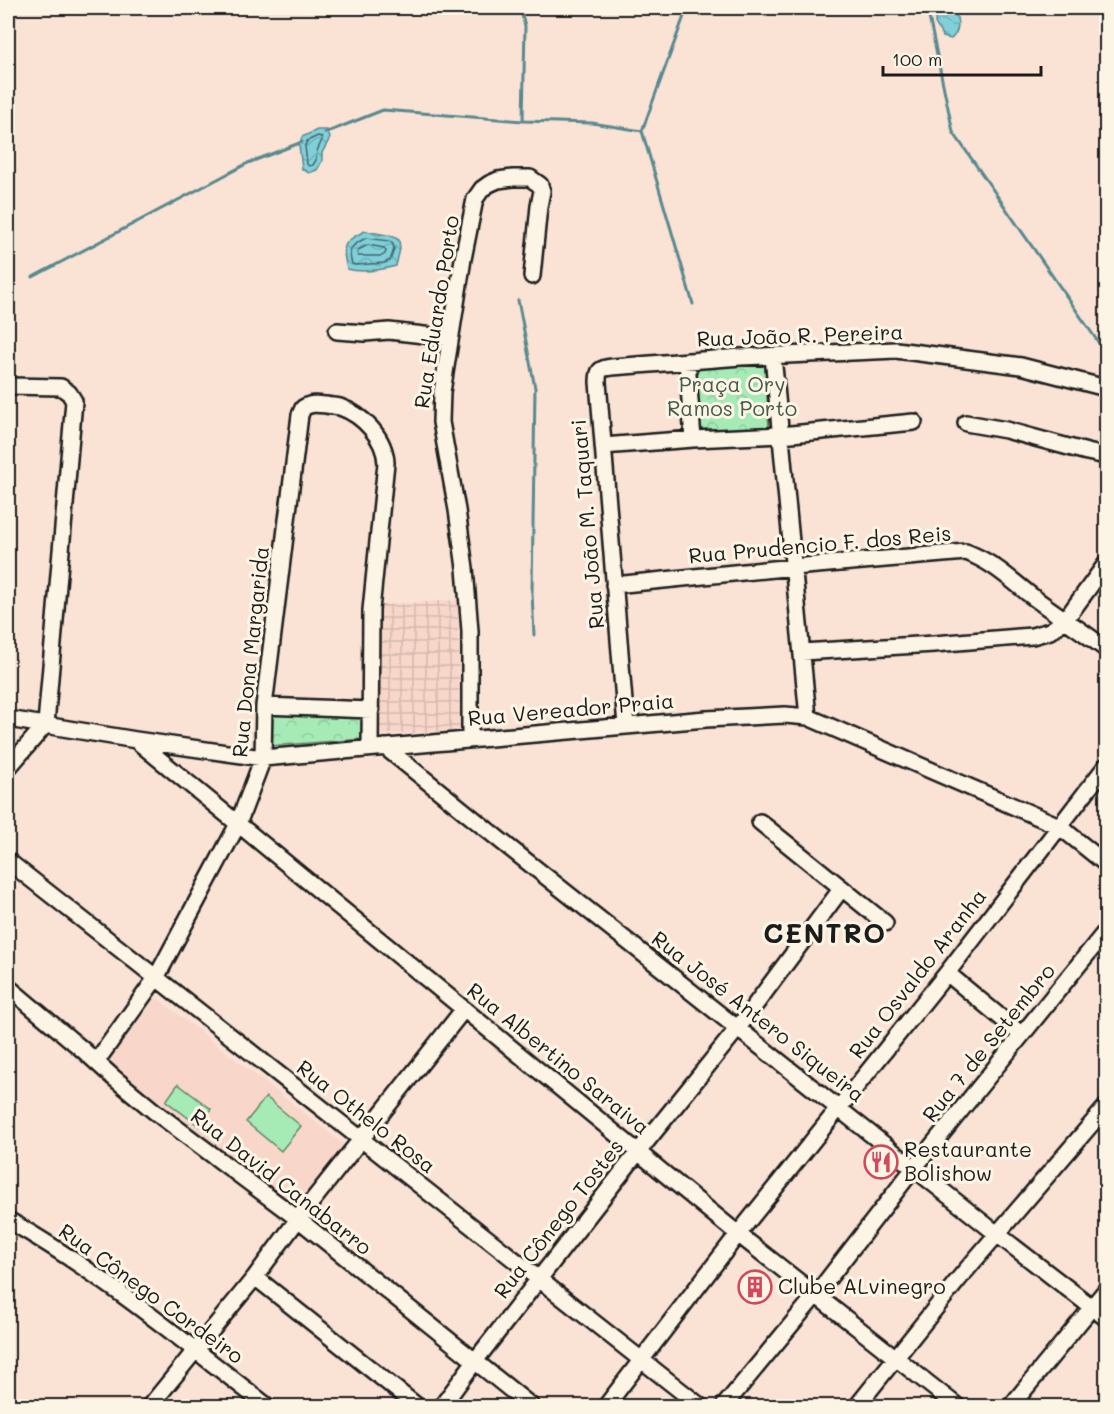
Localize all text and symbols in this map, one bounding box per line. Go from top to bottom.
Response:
scale bar [883,39,1040,77]
text: 100 m [892,47,942,71]
street label: Rua Eduardo Porto [407,213,464,410]
street label: Rua João R. Pereira [696,317,904,352]
park label: Praça Ory Ramos Porto [667,370,797,421]
street label: Rua João M. Taquari [564,418,609,630]
street label: Rua Prudencio F. dos Reis [687,519,952,568]
street label: Rua Dona Margarida [225,545,274,759]
street label: Rua Vereador Praia [467,686,675,731]
street label: Rua Osvaldo Aranha [842,883,992,1063]
district label: CENTRO [763,915,887,950]
street label: Rua José Antero Siqueira [647,924,871,1107]
street label: Rua 7 de Setembro [916,957,1060,1127]
street label: Rua Albertino Saraiva [462,976,656,1140]
street label: Rua Othelo Rosa [292,1053,442,1179]
street label: Rua David Canabarro [186,1102,378,1260]
street label: Rua Cônego Tostes [487,1133,628,1303]
place label: Restaurante Bolishow [904,1135,1032,1186]
restaurant icon: Restaurante Bolishow [863,1144,899,1180]
street label: Rua Cônego Cordeiro [54,1217,250,1369]
building icon: Clube ALvinegro [737,1269,773,1305]
place label: Clube ALvinegro [778,1272,946,1299]

